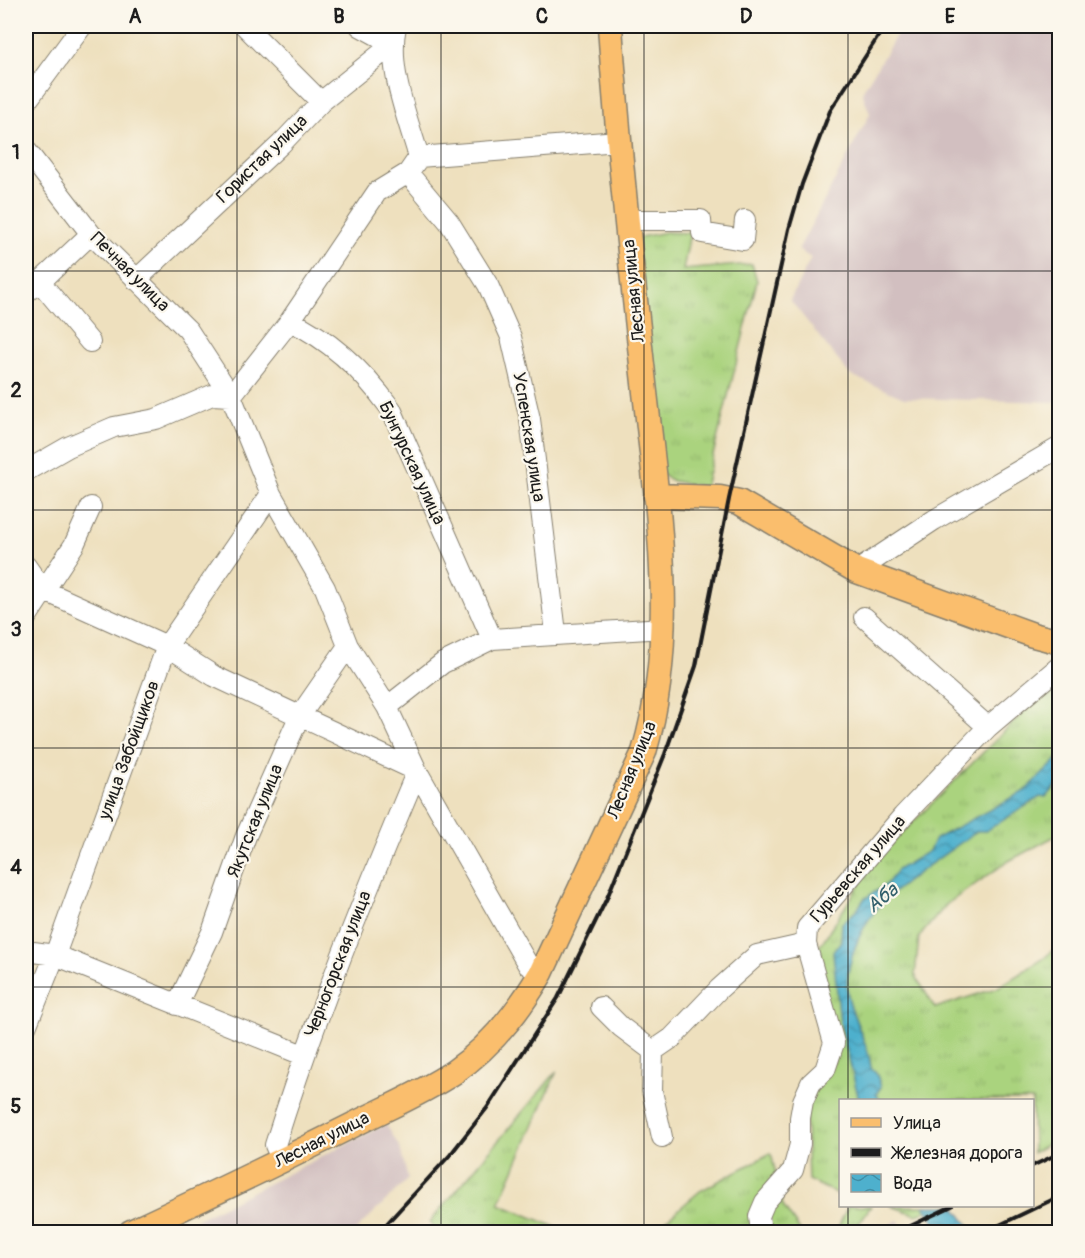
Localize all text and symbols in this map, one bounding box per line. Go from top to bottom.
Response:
text: A [129,4,142,29]
text: B [333,4,345,29]
text: C [536,4,548,29]
text: D [740,4,753,29]
text: E [945,4,956,29]
street label: Гористая улица [212,110,312,208]
text: 1 [12,140,20,165]
street label: Печная улица [85,227,175,317]
street label: Лесная улица [617,238,651,345]
street label: Успенская улица [507,371,551,503]
text: 2 [10,378,22,403]
street label: Бунгурская улица [373,398,451,528]
text: 3 [10,617,22,642]
street label: улица Забойщиков [93,677,165,824]
street label: Лесная улица [602,718,662,823]
street label: Якутская улица [222,761,288,881]
street label: Гурьевская улица [805,811,911,927]
text: 4 [10,855,22,880]
water label: Аба [861,877,904,918]
street label: Черногорская улица [299,887,377,1041]
text: 5 [11,1094,22,1119]
legend [839,1099,1034,1207]
street label: Лесная улица [270,1106,373,1174]
text: Улица [893,1112,941,1135]
text: Железная дорога [890,1142,1023,1165]
text: Вода [893,1172,932,1195]

